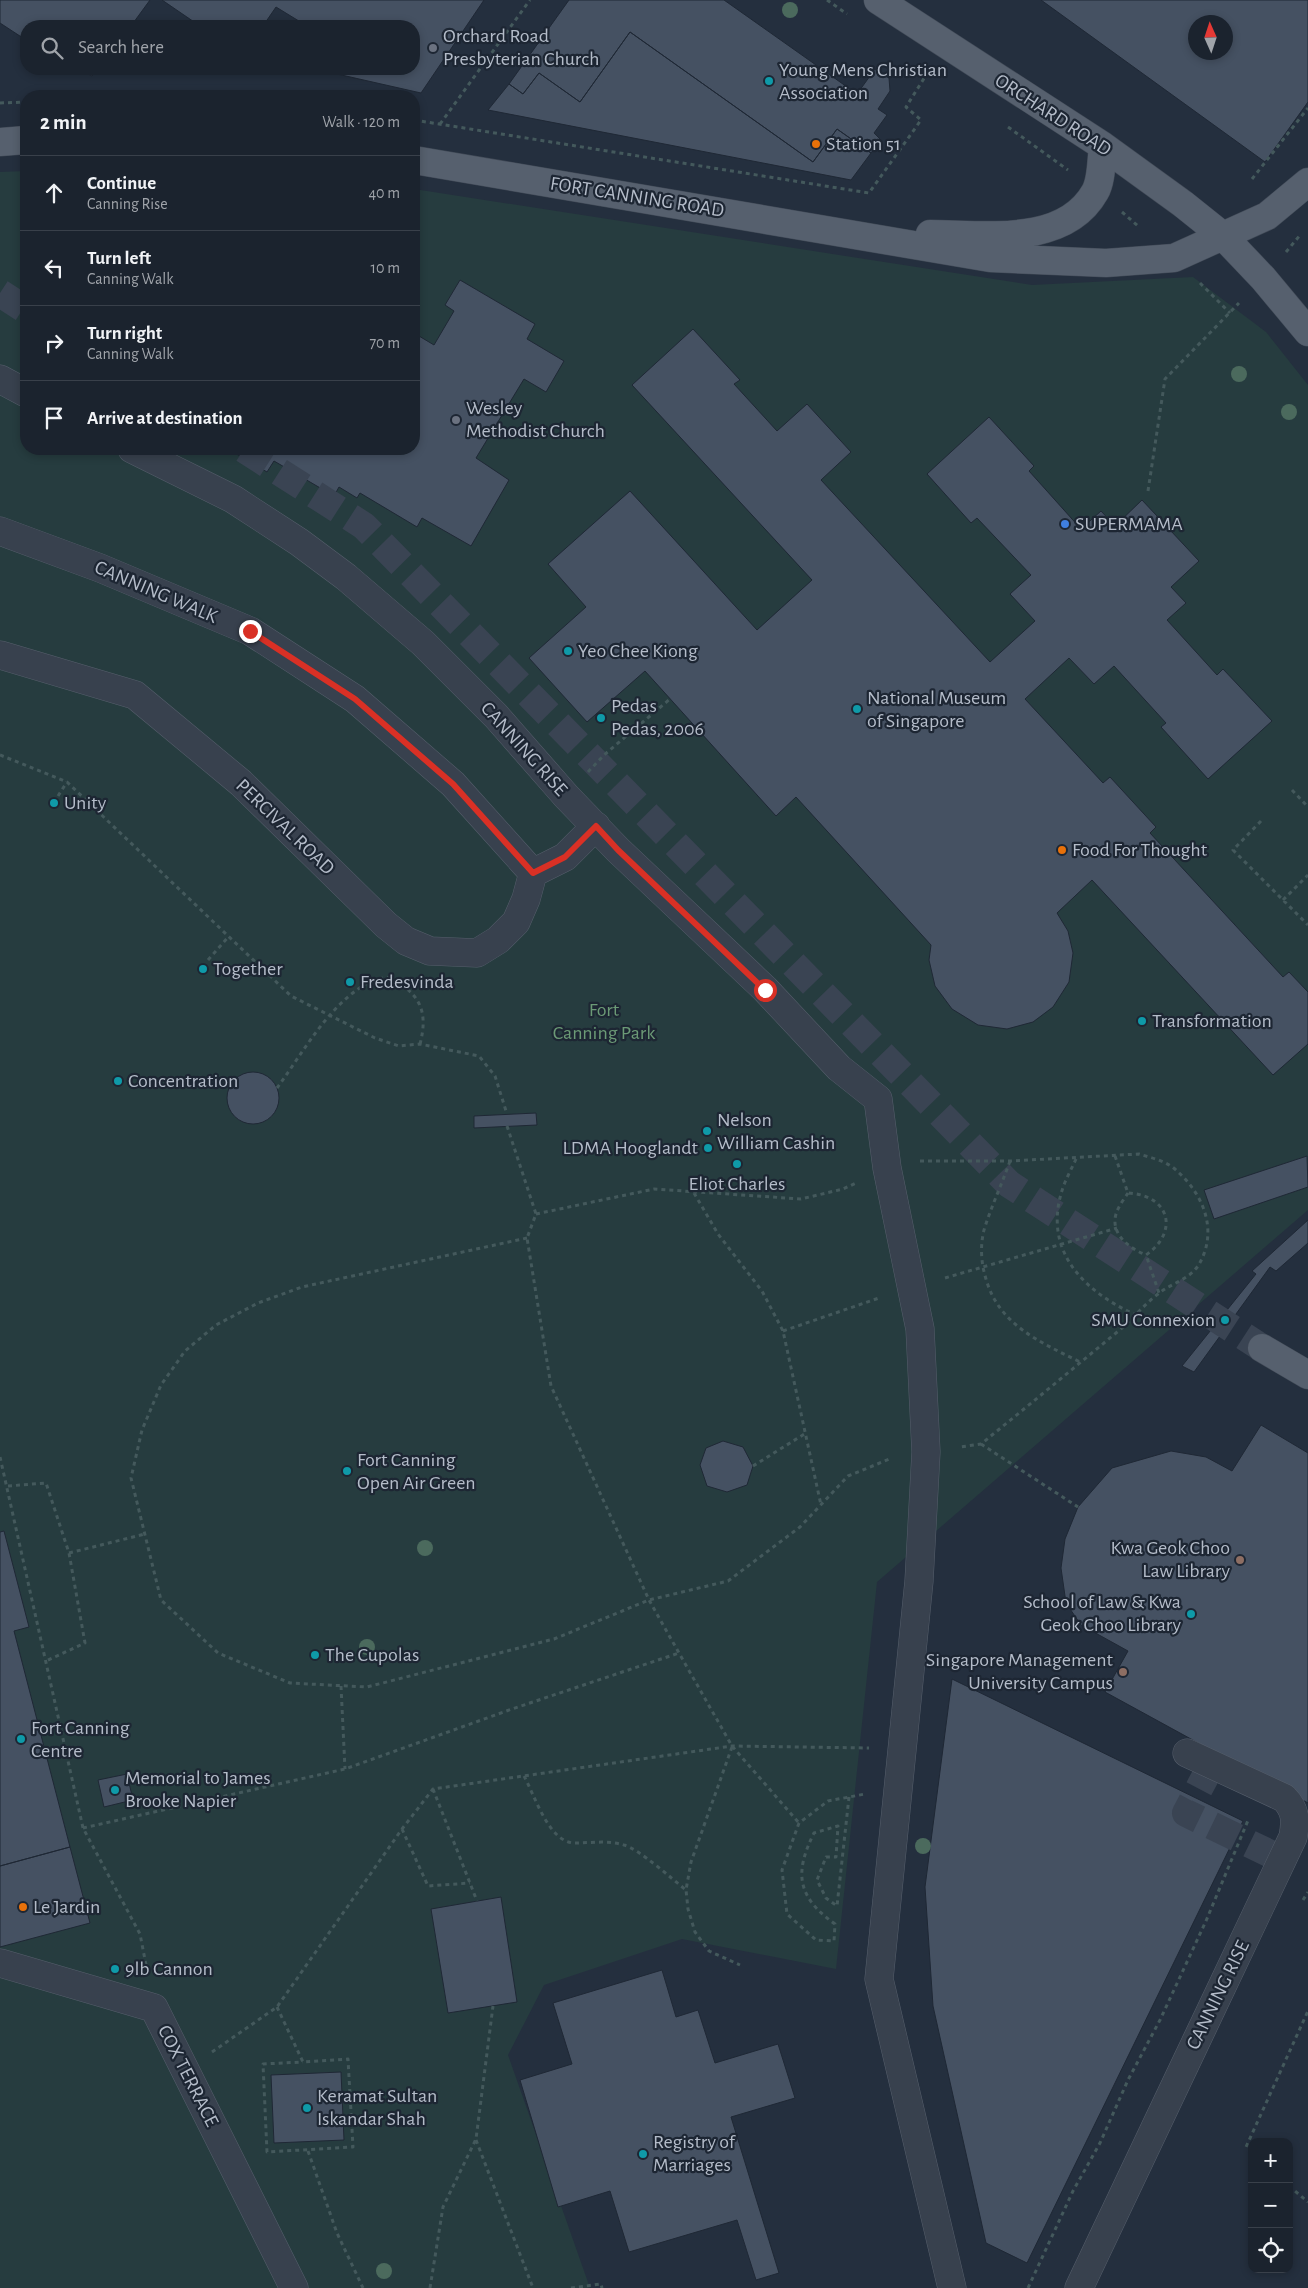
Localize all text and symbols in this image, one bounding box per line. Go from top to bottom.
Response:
north arrow [1188,15,1233,60]
search box [20,20,420,75]
place label: Orchard Road Presbyterian Church [443,26,599,69]
icon: search [38,34,66,62]
text: Search here [78,38,164,57]
marker: Orchard Road Presbyterian Church [427,42,439,54]
place label: Young Mens Christian Association [779,60,947,103]
street label: ORCHARD ROAD [991,70,1115,160]
marker: Young Mens Christian Association [763,75,775,87]
text: 2 min [40,112,87,133]
text: Walk · 120 m [322,114,400,130]
place label: Station 51 [826,134,901,154]
marker: Station 51 [810,138,822,150]
street label: FORT CANNING ROAD [549,173,725,221]
text: Continue [87,174,156,193]
icon: ahead [40,179,68,207]
text: 40 m [368,185,400,201]
text: Canning Rise [87,196,168,212]
text: Turn left [87,249,151,268]
icon: left [40,254,68,282]
text: 10 m [371,260,400,276]
text: Canning Walk [87,271,174,287]
text: Turn right [87,324,162,343]
icon: right [40,329,68,357]
text: 70 m [369,335,400,351]
text: Canning Walk [87,346,174,362]
place label: Wesley Methodist Church [466,398,605,441]
icon: arrive [40,404,68,432]
text: Arrive at destination [87,409,243,428]
marker: Wesley Methodist Church [450,414,462,426]
place label: SUPERMAMA [1075,514,1183,534]
marker: SUPERMAMA [1059,518,1071,530]
street label: CANNING WALK [92,557,220,627]
route end [239,620,262,643]
place label: Yeo Chee Kiong [578,641,698,661]
marker: Yeo Chee Kiong [562,645,574,657]
place label: National Museum of Singapore [867,688,1006,731]
place label: Pedas Pedas, 2006 [611,696,704,739]
street label: CANNING RISE [477,698,571,800]
marker: National Museum of Singapore [851,703,863,715]
marker: Pedas Pedas, 2006 [595,712,607,724]
street label: PERCIVAL ROAD [232,775,338,879]
place label: Unity [64,793,107,813]
marker: Unity [48,797,60,809]
place label: Food For Thought [1072,840,1208,860]
marker: Food For Thought [1056,844,1068,856]
place label: Together [213,959,283,979]
marker: Together [197,963,209,975]
place label: Fredesvinda [360,972,454,992]
marker: Fredesvinda [344,976,356,988]
route start [754,979,777,1002]
park label: Fort Canning Park [553,1000,655,1043]
place label: Transformation [1152,1011,1272,1031]
marker: Transformation [1136,1015,1148,1027]
place label: Concentration [128,1071,238,1091]
marker: Concentration [112,1075,124,1087]
place label: Nelson William Cashin [717,1110,835,1153]
marker: Nelson William Cashin [701,1125,713,1137]
place label: LDMA Hooglandt [562,1138,699,1158]
marker: LDMA Hooglandt [702,1142,714,1154]
marker: Eliot Charles [731,1158,743,1170]
place label: Eliot Charles [689,1174,785,1194]
place label: SMU Connexion [1091,1310,1215,1330]
marker: SMU Connexion [1219,1314,1231,1326]
place label: Fort Canning Open Air Green [357,1450,476,1493]
marker: Fort Canning Open Air Green [341,1465,353,1477]
place label: Kwa Geok Choo Law Library [1110,1538,1230,1581]
marker: Kwa Geok Choo Law Library [1234,1554,1246,1566]
place label: School of Law & Kwa Geok Choo Library [1023,1592,1181,1635]
marker: School of Law & Kwa Geok Choo Library [1185,1608,1197,1620]
place label: The Cupolas [325,1645,419,1665]
marker: The Cupolas [309,1649,321,1661]
place label: Singapore Management University Campus [926,1650,1114,1693]
marker: Singapore Management University Campus [1117,1666,1129,1678]
place label: Fort Canning Centre [31,1718,130,1761]
marker: Fort Canning Centre [15,1733,27,1745]
place label: Memorial to James Brooke Napier [125,1768,271,1811]
marker: Memorial to James Brooke Napier [109,1784,121,1796]
place label: Le Jardin [33,1897,100,1917]
marker: Le Jardin [17,1901,29,1913]
street label: CANNING RISE [1183,1937,1253,2053]
place label: 9lb Cannon [125,1959,213,1979]
marker: 9lb Cannon [109,1963,121,1975]
street label: COX TERRACE [154,2022,222,2130]
place label: Keramat Sultan Iskandar Shah [317,2086,437,2129]
marker: Keramat Sultan Iskandar Shah [301,2102,313,2114]
place label: Registry of Marriages [653,2132,736,2175]
map controls [1248,2138,1293,2273]
button: + [1248,2138,1293,2183]
marker: Registry of Marriages [637,2148,649,2160]
button: − [1248,2183,1293,2228]
button: locate [1248,2228,1293,2273]

